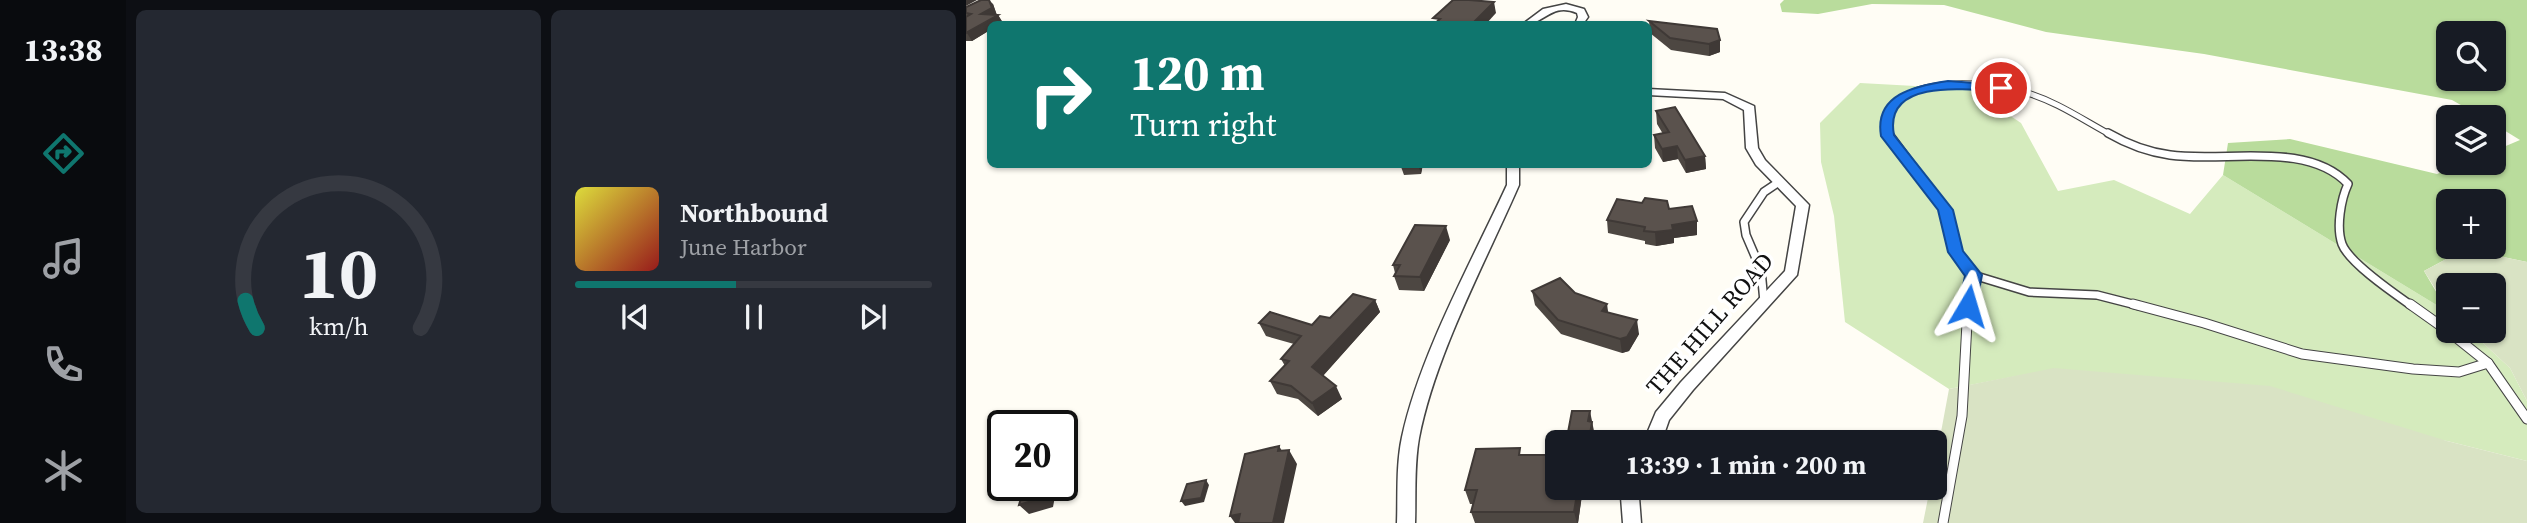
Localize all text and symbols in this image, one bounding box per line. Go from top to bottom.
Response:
map controls [2436,21,2506,343]
button: search [2436,21,2506,91]
text: 13:38 [24,28,102,72]
text: 120 m [1130,39,1265,106]
icon: right [1015,49,1106,140]
pin [1971,58,2031,118]
icon: arrive [1982,69,2020,107]
text: Turn right [1130,103,1276,147]
button: layers [2436,105,2506,175]
icon: directions [39,129,88,178]
button: + [2436,189,2506,259]
text: Northbound [680,195,828,231]
text: 10 [299,223,378,322]
text: June Harbor [680,231,807,263]
icon: music [39,234,88,283]
street label: THE HILL ROAD [1638,245,1781,402]
position arrow [1931,269,2005,343]
button: − [2436,273,2506,343]
icon: previous [616,298,654,336]
icon: pause [735,298,773,336]
icon: next [854,298,892,336]
text: km/h [309,308,368,342]
icon: phone [39,340,88,389]
speed limit sign: 20 [987,410,1078,501]
icon: climate [39,446,88,495]
text: 13:39 · 1 min · 200 m [1626,447,1866,483]

